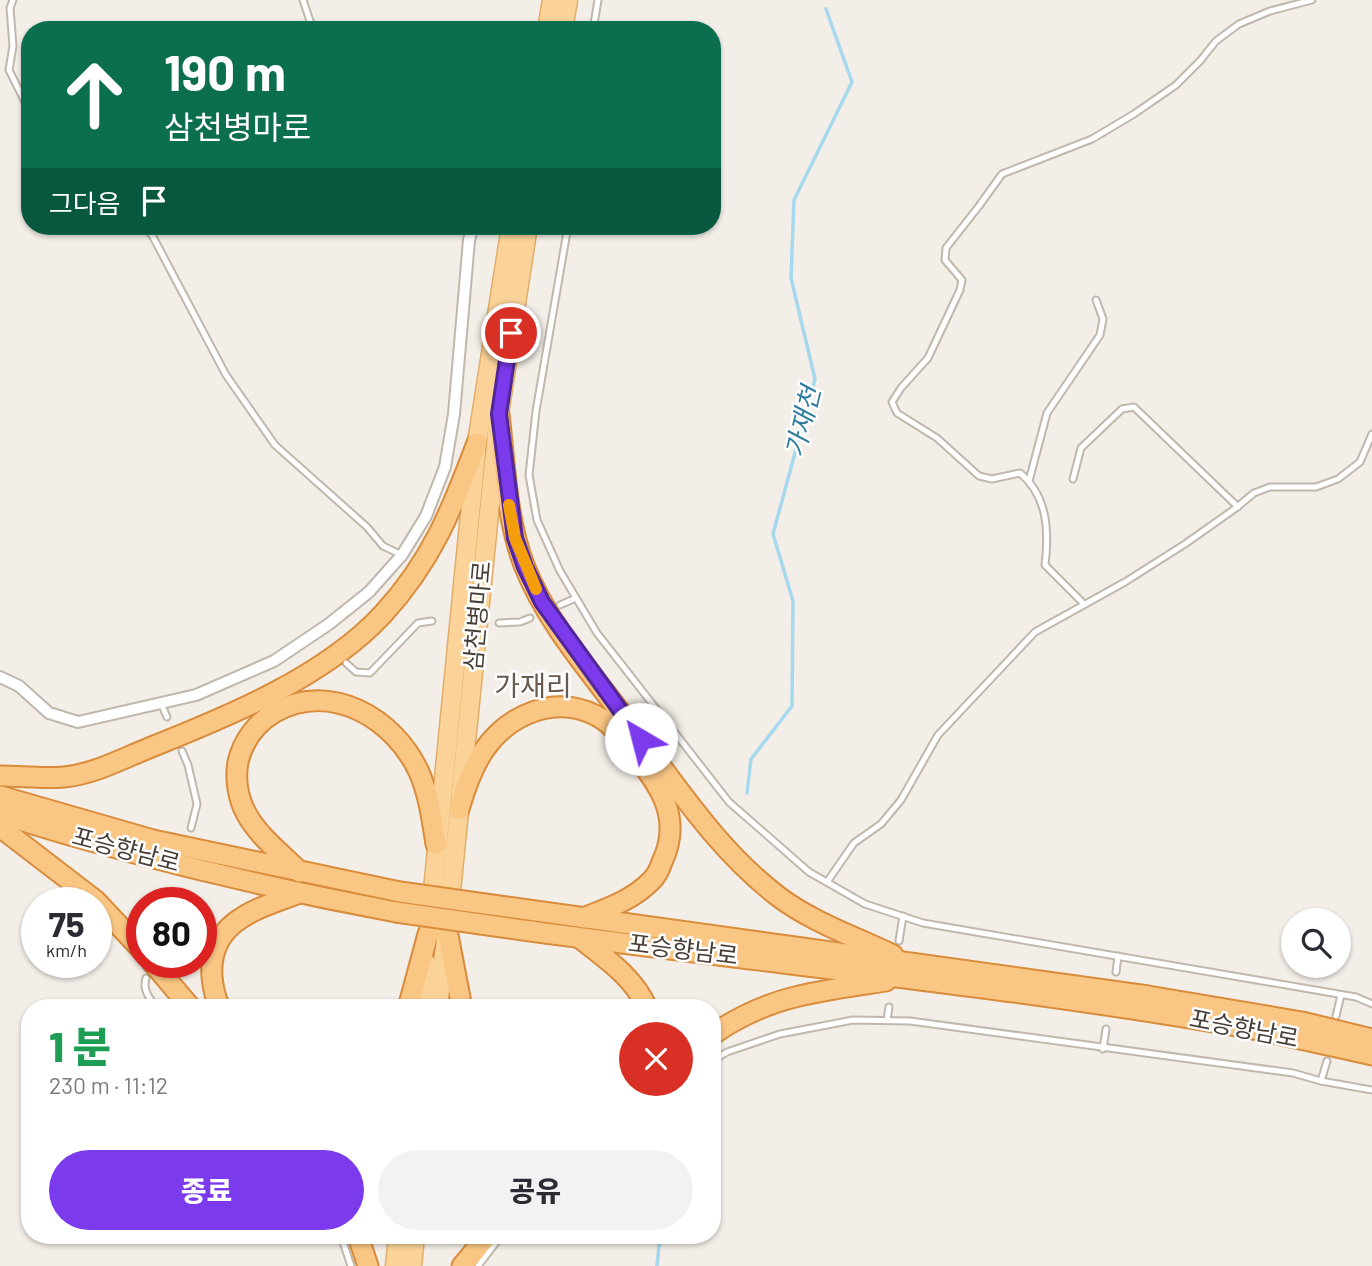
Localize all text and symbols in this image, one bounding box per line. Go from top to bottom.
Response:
text: 190 m [164,42,286,101]
icon: ahead [49,49,140,140]
text: 삼천병마로 [164,107,311,145]
icon: arrive [135,182,173,220]
text: 그다음 [49,187,121,218]
pin [481,303,541,363]
icon: arrive [492,314,530,352]
water label: 가재천 [778,380,826,460]
street label: 삼천병마로 [457,560,496,672]
district label: 가재리 [494,668,572,702]
position arrow [604,702,678,776]
street label: 포승향남로 [69,820,183,877]
speed limit sign: 80 [126,887,217,978]
text: 75 [48,902,85,944]
map controls [1281,908,1351,978]
button: search [1281,908,1351,978]
street label: 포승향남로 [627,927,740,970]
text: km/h [46,939,87,961]
street label: 포승향남로 [1187,1003,1301,1052]
text: 1 분 [49,1020,111,1070]
button: close [619,1022,693,1096]
text: 230 m · 11:12 [49,1071,168,1099]
button: 종료 [49,1150,364,1230]
button: 공유 [378,1150,693,1230]

